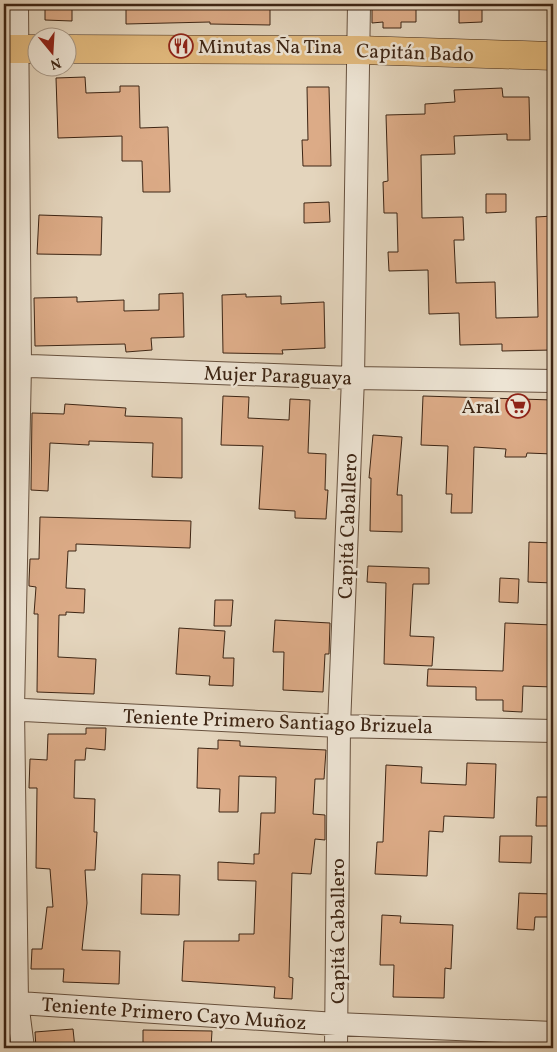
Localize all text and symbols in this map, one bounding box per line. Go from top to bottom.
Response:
north arrow [28,28,78,78]
restaurant icon: Minutas Ña Tina [168,33,194,59]
place label: Minutas Ña Tina [198,34,342,62]
street label: Capitán Bado [356,38,474,70]
text: N [48,52,63,74]
street label: Mujer Paraguaya [203,360,353,394]
supermarket icon: Aral [505,393,531,419]
place label: Aral [462,394,500,422]
street label: Capitá Caballero [332,453,366,599]
street label: Teniente Primero Santiago Brizuela [123,704,433,742]
street label: Capitá Caballero [325,858,353,1004]
street label: Teniente Primero Cayo Muñoz [40,992,307,1038]

